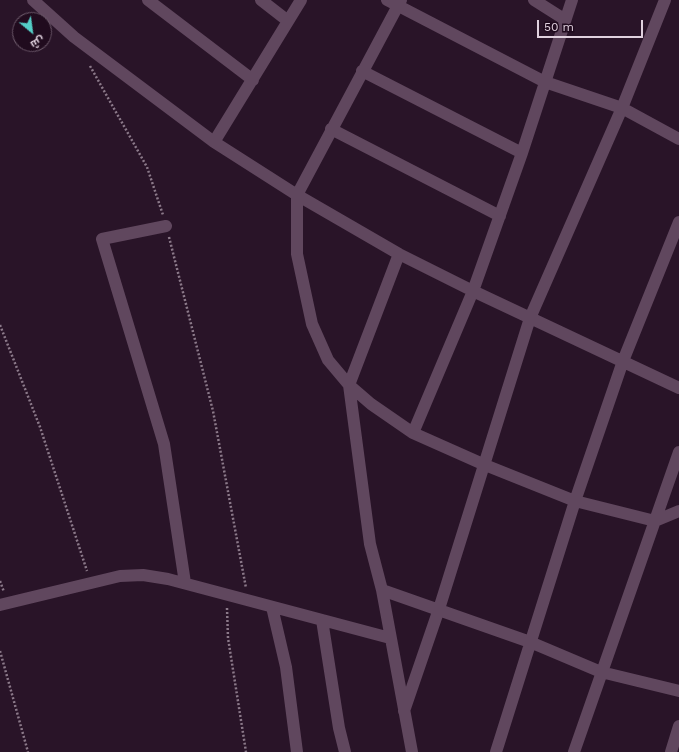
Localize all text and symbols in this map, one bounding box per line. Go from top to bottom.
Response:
north arrow [12,12,52,52]
scale bar [539,12,645,38]
text: 50 m [544,20,574,34]
text: ش [28,33,47,51]

